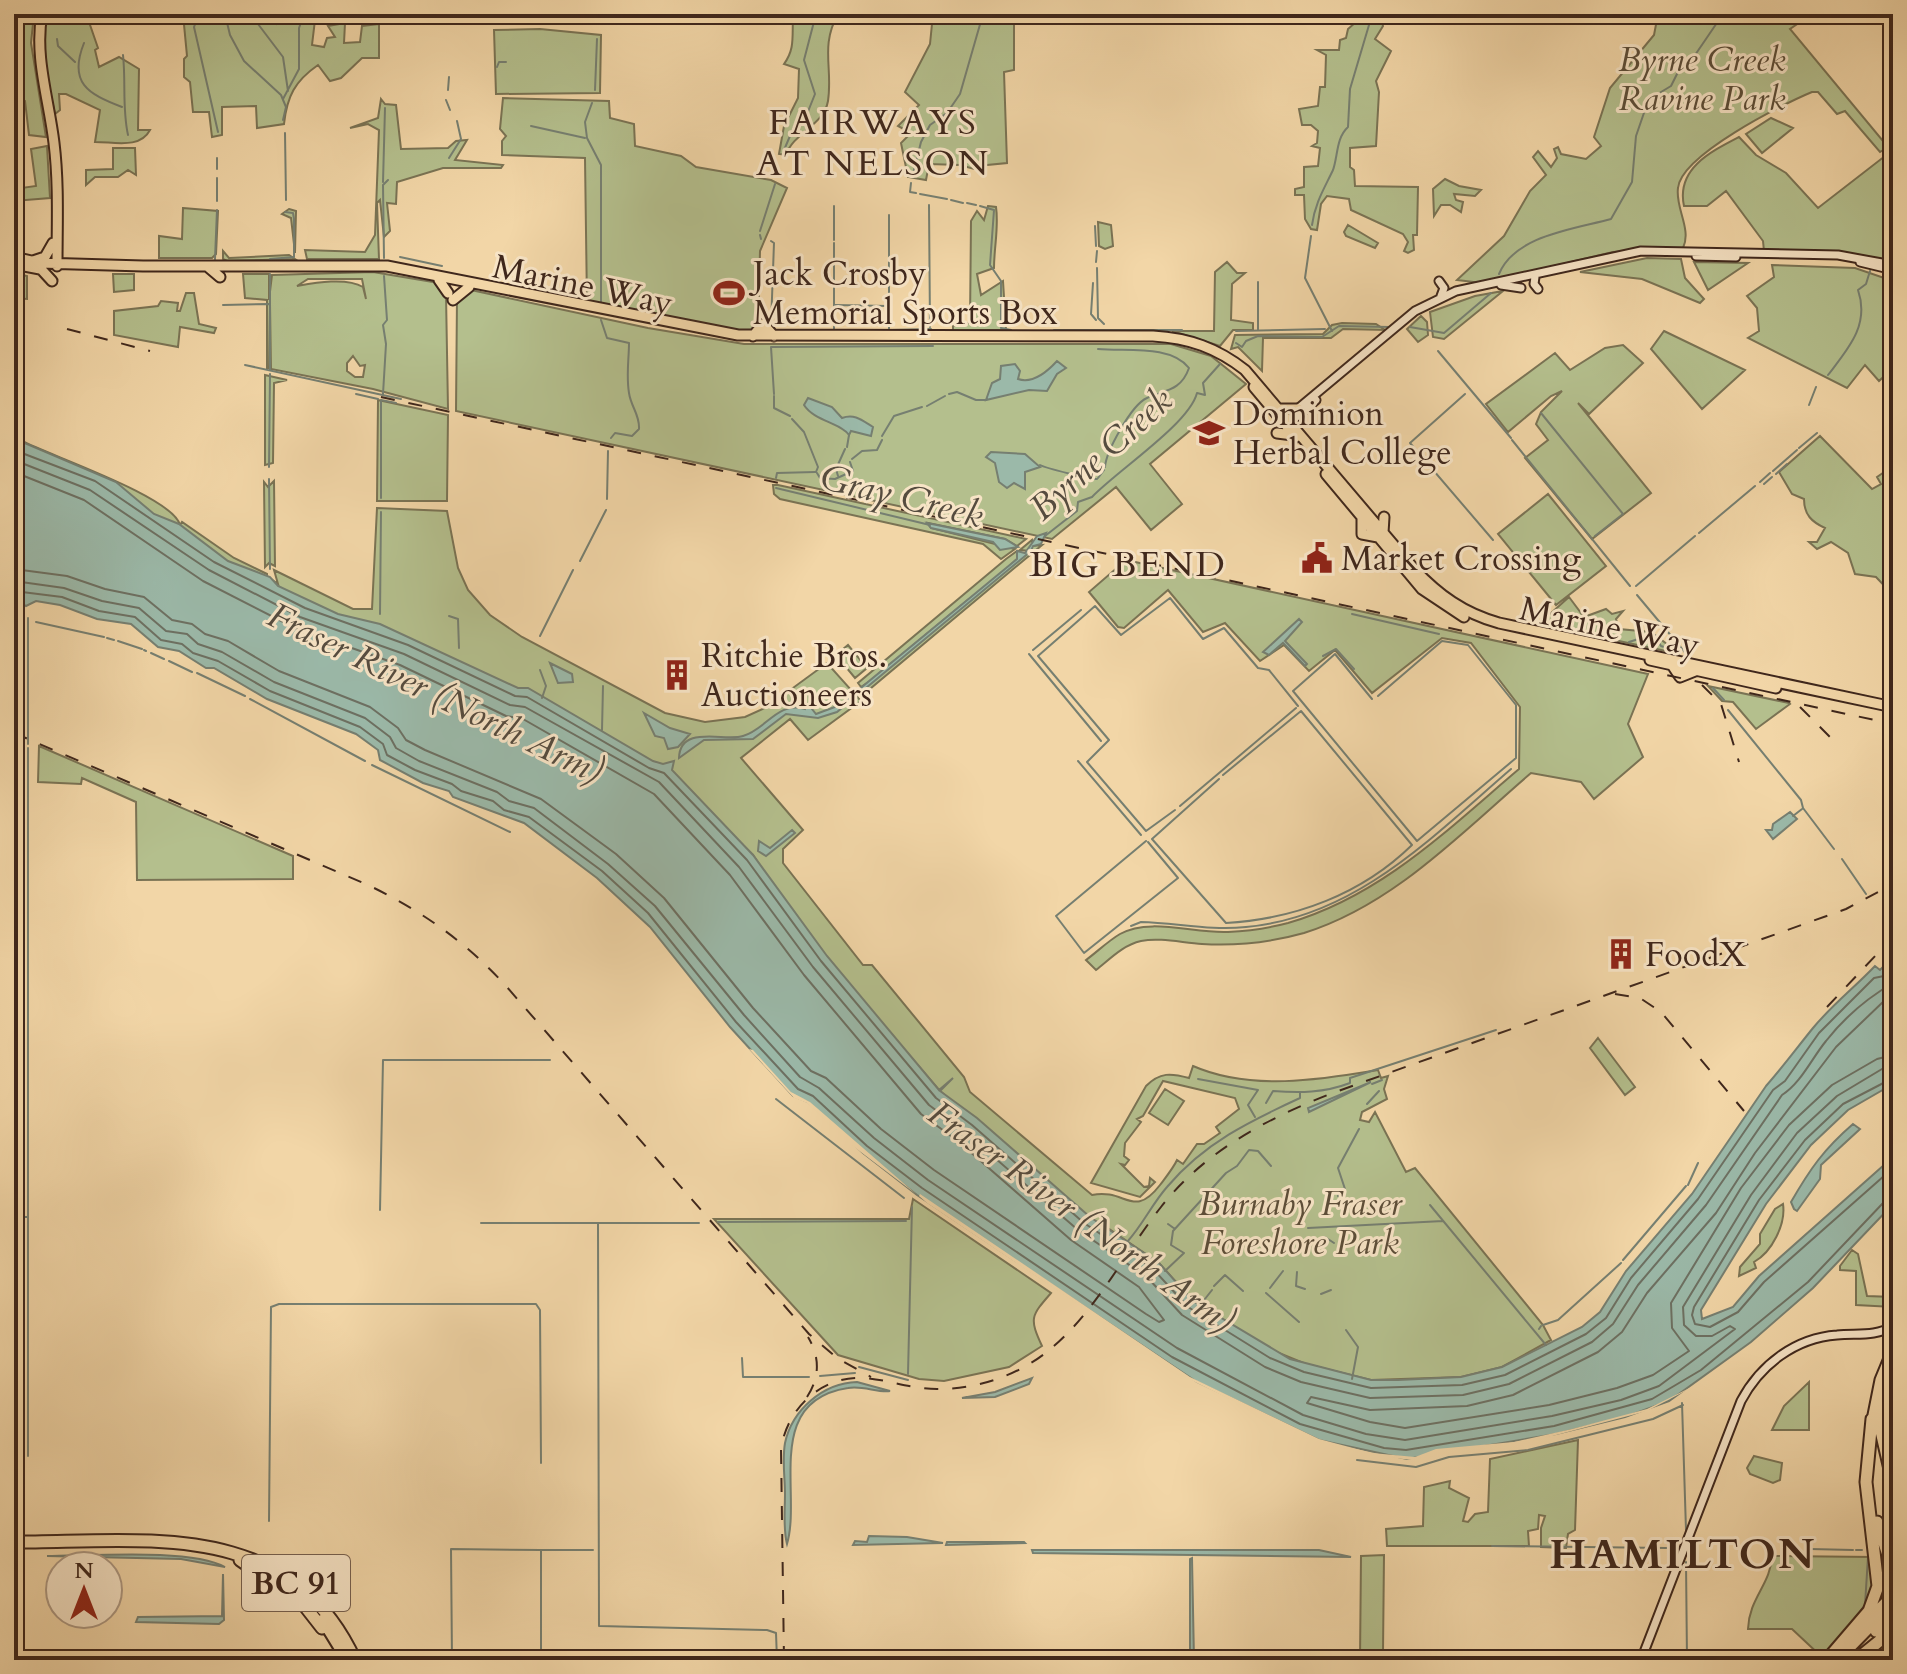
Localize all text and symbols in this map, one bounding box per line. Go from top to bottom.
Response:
park label: Byrne Creek Ravine Park [1618,37,1786,122]
district label: FAIRWAYS AT NELSON [756,98,990,188]
street label: Marine Way [489,243,677,326]
place label: Jack Crosby Memorial Sports Box [748,251,1058,336]
sports icon: Jack Crosby Memorial Sports Box [712,276,746,310]
water label: Byrne Creek [1019,377,1183,532]
place label: Dominion Herbal College [1233,391,1452,476]
school or university icon: Dominion Herbal College [1192,416,1226,450]
water label: Gray Creek [815,453,988,540]
place label: Market Crossing [1341,536,1581,582]
district label: BIG BEND [1029,540,1227,589]
public building icon: Market Crossing [1300,541,1334,575]
street label: Marine Way [1516,585,1704,668]
water label: Fraser River (North Arm) [259,591,611,796]
place label: Ritchie Bros. Auctioneers [701,633,887,718]
building icon: Ritchie Bros. Auctioneers [660,658,694,692]
place label: FoodX [1645,932,1746,978]
building icon: FoodX [1604,937,1638,971]
water label: Fraser River (North Arm) [918,1089,1244,1345]
park label: Burnaby Fraser Foreshore Park [1198,1181,1403,1266]
district label: HAMILTON [1550,1526,1816,1583]
north arrow [44,1550,124,1630]
road number: BC 91 [242,1555,350,1611]
text: N [74,1556,94,1586]

